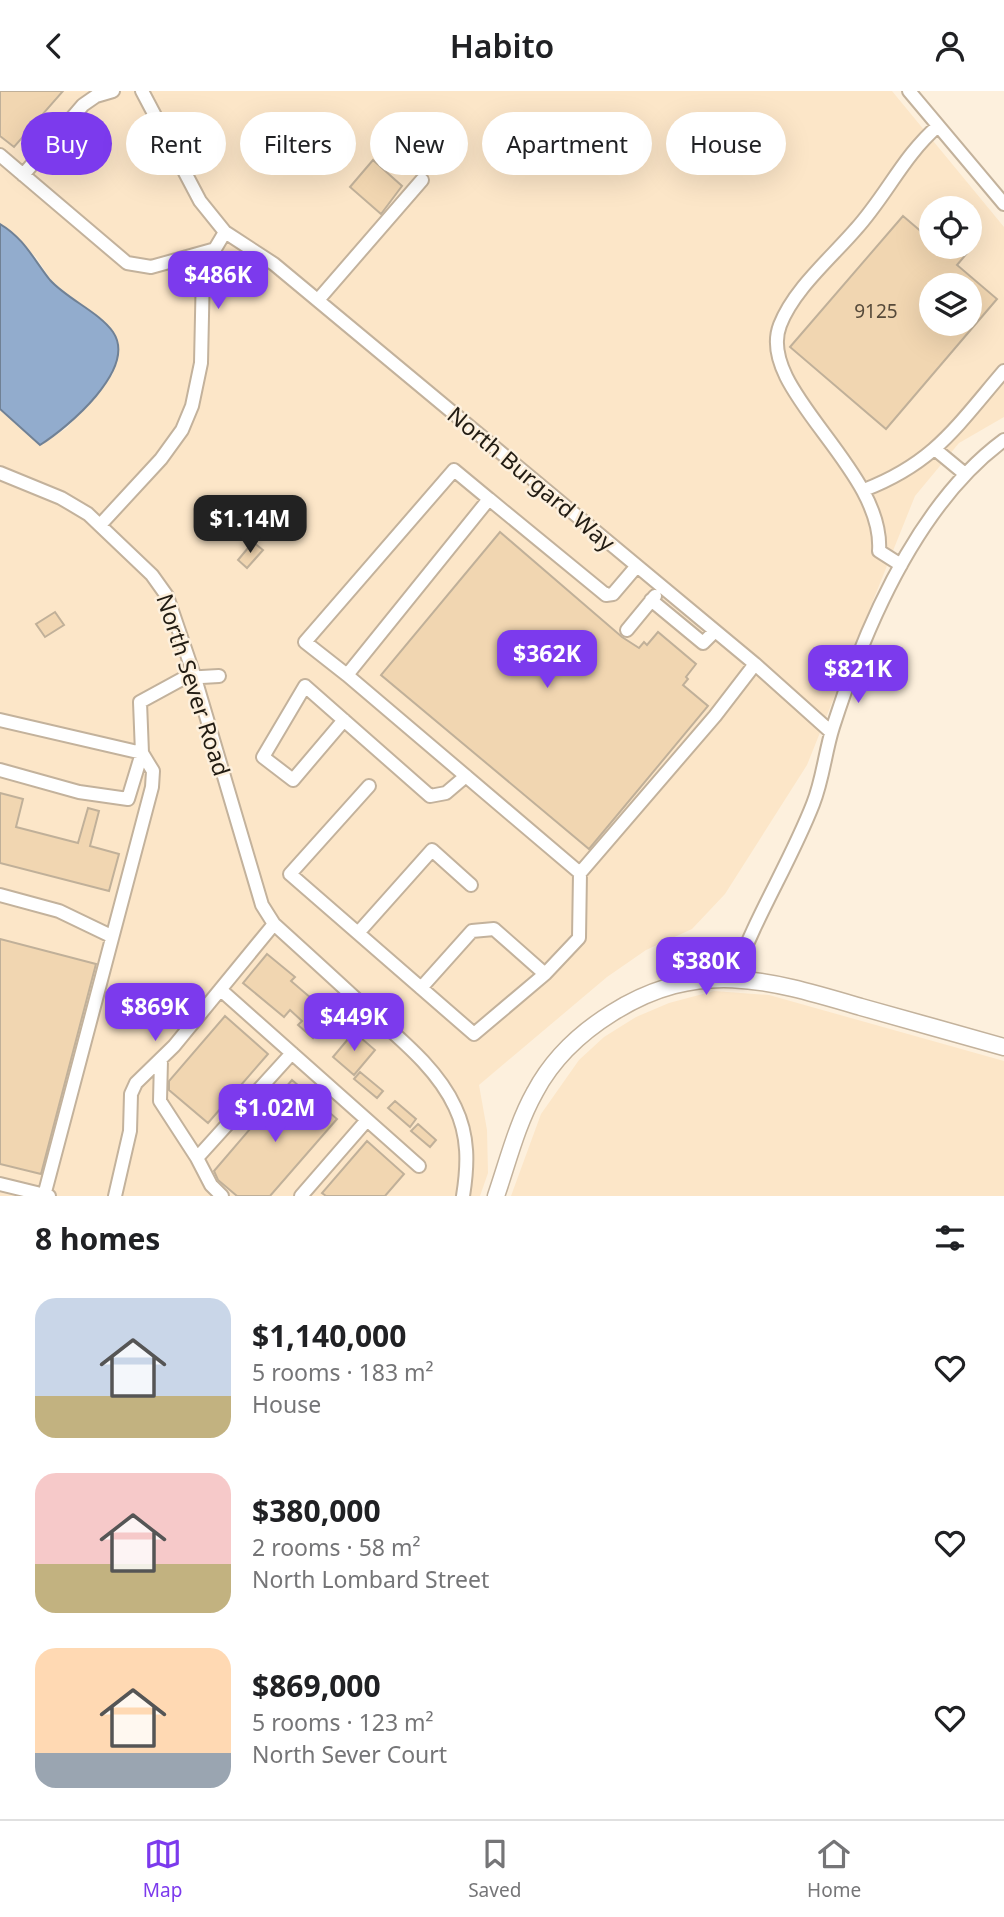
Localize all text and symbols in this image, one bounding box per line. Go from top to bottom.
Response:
text: Habito [450,24,554,67]
icon: back [35,27,73,65]
icon: person [931,27,969,65]
chip: Buy [21,112,112,175]
chip: Rent [126,112,226,175]
chip: Filters [240,112,356,175]
chip: New [370,112,468,175]
chip: Apartment [482,112,652,175]
chip: House [666,112,786,175]
map controls [919,196,982,336]
button: locate [919,196,982,259]
pin: $486K [169,251,267,311]
text: $486K [184,258,252,290]
button: layers [919,273,982,336]
house number: 9125 [854,298,898,324]
street label: North Burgard Way [441,399,622,558]
pin: $1.14M [193,496,307,555]
text: $1.14M [210,502,290,534]
street label: North Sever Road [149,589,239,780]
pin: $362K [498,631,596,690]
text: $362K [513,637,581,669]
pin: $821K [809,645,907,705]
text: $821K [824,652,892,684]
pin: $380K [657,937,755,997]
text: $380K [672,944,740,976]
pin: $869K [106,983,204,1043]
text: $869K [121,990,189,1022]
pin: $449K [305,993,403,1053]
text: $449K [320,1000,388,1032]
pin: $1.02M [218,1084,332,1144]
text: $1.02M [235,1091,315,1123]
text: 8 homes [35,1218,160,1259]
icon: filters [931,1219,969,1257]
text: $1,140,000 [252,1315,406,1356]
icon: home [91,1326,175,1410]
icon: heart [931,1349,969,1387]
text: 5 rooms · 183 m² [252,1356,434,1388]
text: House [252,1388,321,1420]
text: $380,000 [252,1490,381,1531]
icon: home [91,1501,175,1585]
icon: heart [931,1524,969,1562]
text: 2 rooms · 58 m² [252,1531,421,1563]
text: North Lombard Street [252,1563,489,1595]
text: $869,000 [252,1665,381,1706]
icon: home [91,1676,175,1760]
icon: heart [931,1699,969,1737]
text: 5 rooms · 123 m² [252,1706,434,1738]
text: North Sever Court [252,1738,447,1770]
tab: Map [143,1835,182,1903]
tab: Saved [468,1835,521,1903]
tab: Home [807,1835,861,1903]

